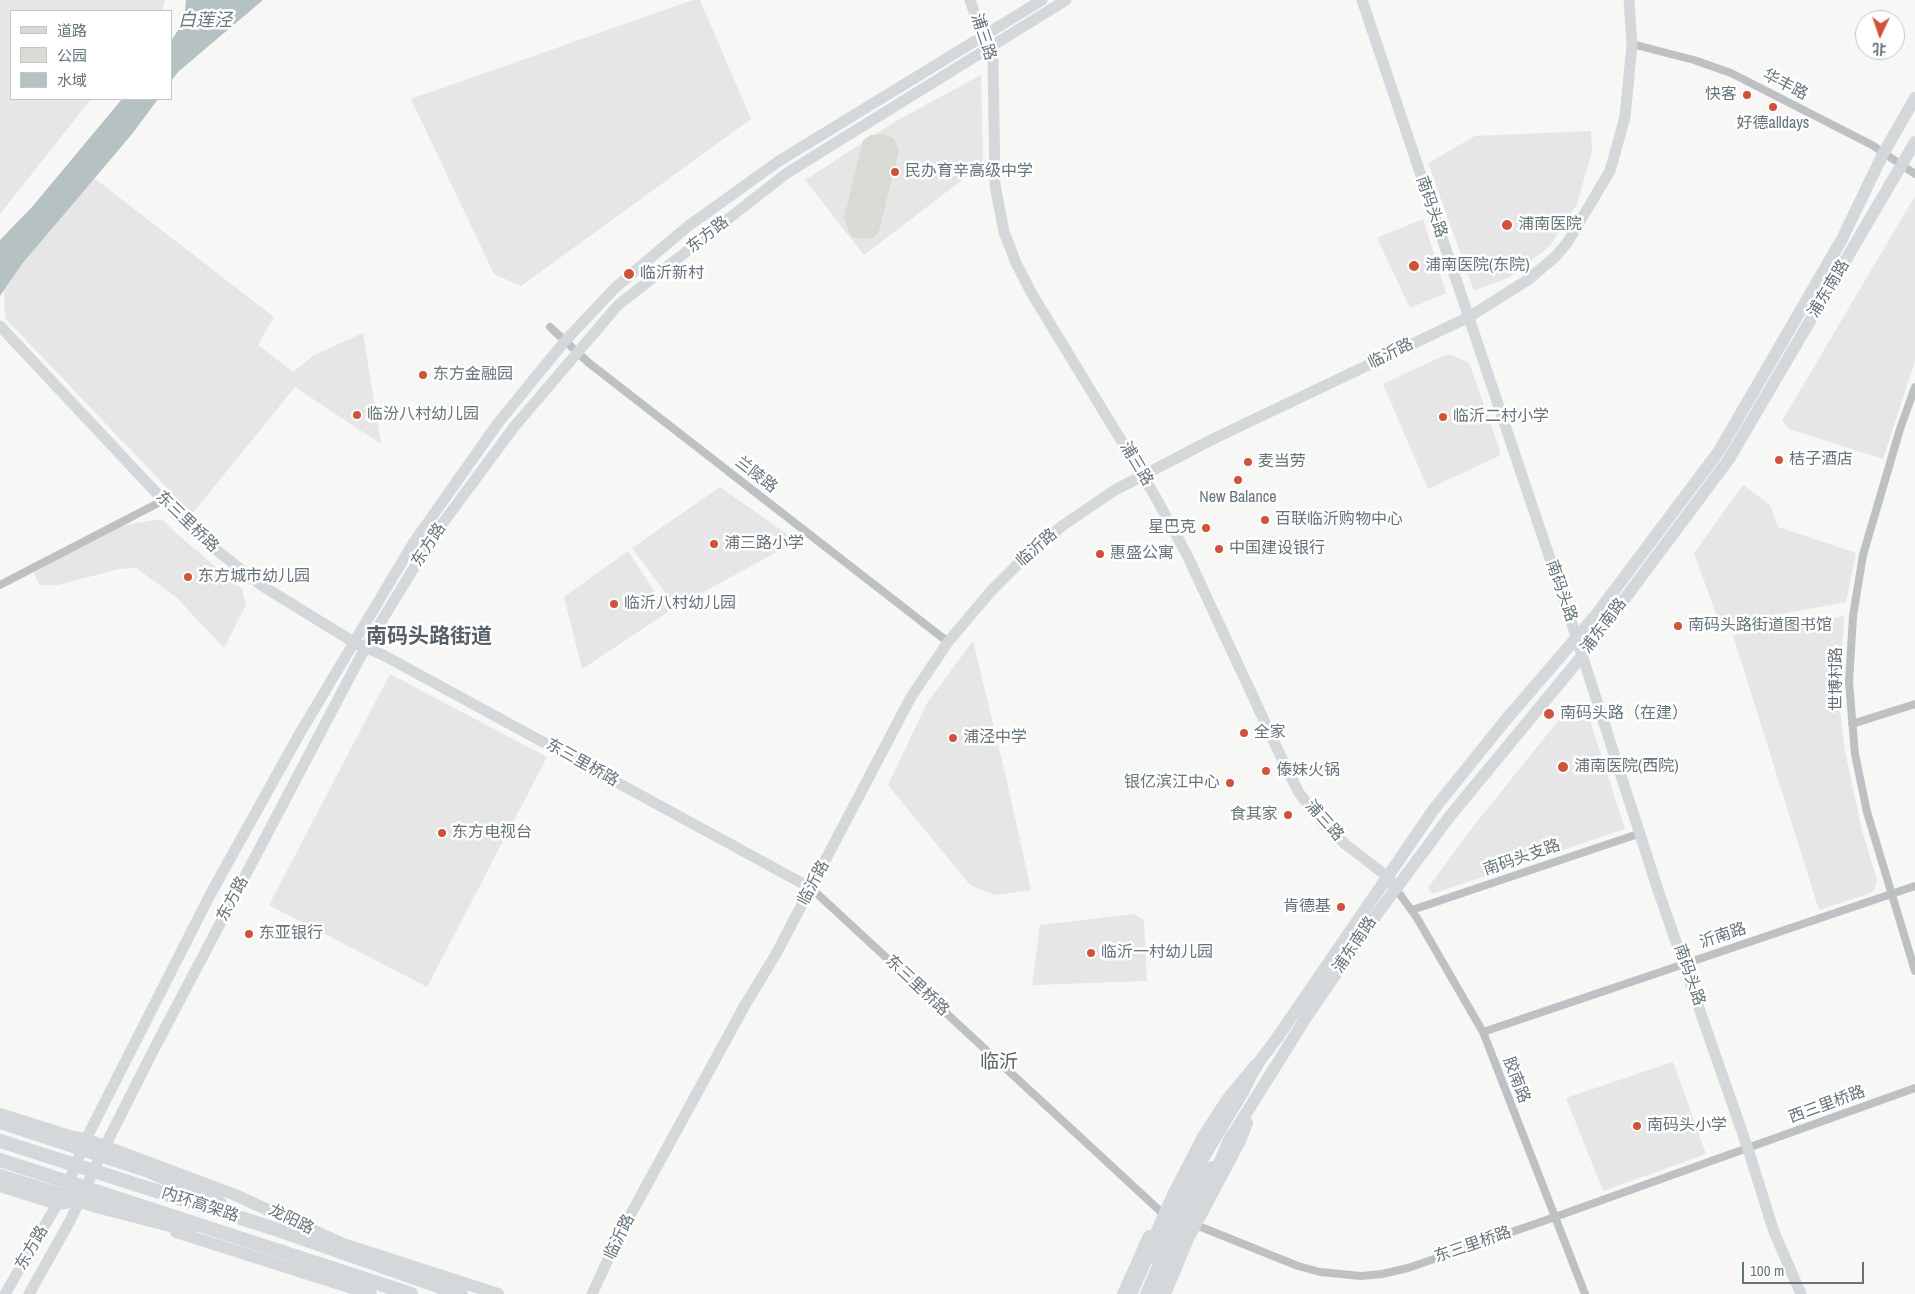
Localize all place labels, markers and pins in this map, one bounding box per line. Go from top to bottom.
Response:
place label: 快客 [1705,85,1737,105]
marker: 快客 [1741,89,1753,101]
marker: 好德alldays [1767,101,1779,113]
place label: 好德alldays [1737,114,1809,134]
place label: 民办育辛高级中学 [905,162,1033,182]
marker: 民办育辛高级中学 [889,166,901,178]
place label: 浦南医院 [1518,215,1582,235]
marker: 浦南医院 [1500,218,1514,232]
place label: 浦南医院(东院) [1425,256,1530,276]
marker: 浦南医院(东院) [1407,259,1421,273]
place label: 临沂新村 [640,264,704,284]
marker: 临沂新村 [622,267,636,281]
place label: 东方金融园 [433,365,513,385]
marker: 东方金融园 [417,369,429,381]
place label: 临汾八村幼儿园 [367,405,479,425]
place label: 临沂二村小学 [1453,407,1549,427]
marker: 临汾八村幼儿园 [351,409,363,421]
marker: 临沂二村小学 [1437,411,1449,423]
place label: 桔子酒店 [1789,450,1853,470]
place label: 麦当劳 [1258,452,1306,472]
marker: 桔子酒店 [1773,454,1785,466]
marker: 麦当劳 [1242,456,1254,468]
marker: New Balance [1232,474,1244,486]
place label: New Balance [1199,488,1277,508]
place label: 百联临沂购物中心 [1275,510,1403,530]
marker: 百联临沂购物中心 [1259,514,1271,526]
place label: 星巴克 [1148,518,1196,538]
marker: 星巴克 [1200,522,1212,534]
place label: 浦三路小学 [724,534,804,554]
marker: 浦三路小学 [708,538,720,550]
place label: 中国建设银行 [1229,539,1325,559]
marker: 中国建设银行 [1213,543,1225,555]
place label: 惠盛公寓 [1110,544,1174,564]
marker: 惠盛公寓 [1094,548,1106,560]
place label: 东方城市幼儿园 [198,567,310,587]
marker: 东方城市幼儿园 [182,571,194,583]
place label: 临沂八村幼儿园 [624,594,736,614]
marker: 临沂八村幼儿园 [608,598,620,610]
place label: 南码头路街道图书馆 [1688,616,1832,636]
marker: 南码头路街道图书馆 [1672,620,1684,632]
place label: 南码头路（在建） [1560,704,1688,724]
marker: 南码头路（在建） [1542,707,1556,721]
place label: 全家 [1254,723,1286,743]
marker: 全家 [1238,727,1250,739]
place label: 浦泾中学 [963,728,1027,748]
marker: 浦泾中学 [947,732,959,744]
place label: 浦南医院(西院) [1574,757,1679,777]
marker: 浦南医院(西院) [1556,760,1570,774]
place label: 傣妹火锅 [1276,761,1340,781]
marker: 傣妹火锅 [1260,765,1272,777]
place label: 银亿滨江中心 [1124,773,1220,793]
marker: 银亿滨江中心 [1224,777,1236,789]
place label: 食其家 [1230,805,1278,825]
marker: 食其家 [1282,809,1294,821]
place label: 东方电视台 [452,823,532,843]
marker: 东方电视台 [436,827,448,839]
place label: 肯德基 [1283,897,1331,917]
marker: 肯德基 [1335,901,1347,913]
place label: 东亚银行 [259,924,323,944]
marker: 东亚银行 [243,928,255,940]
place label: 临沂一村幼儿园 [1101,943,1213,963]
marker: 临沂一村幼儿园 [1085,947,1097,959]
place label: 南码头小学 [1647,1116,1727,1136]
marker: 南码头小学 [1631,1120,1643,1132]

